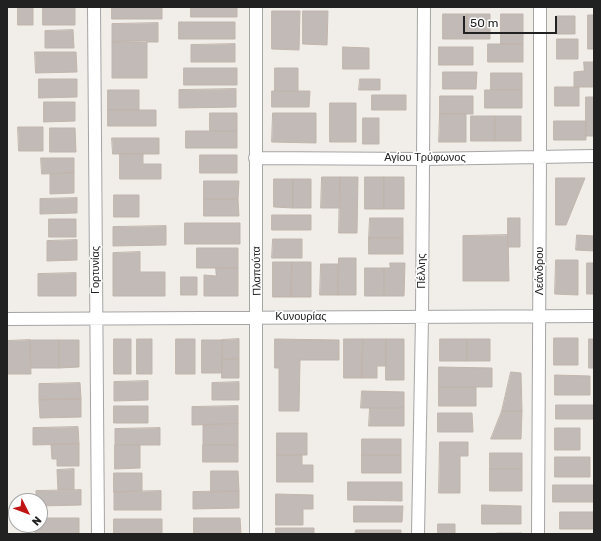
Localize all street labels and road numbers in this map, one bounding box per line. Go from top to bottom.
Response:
street label: Αγίου Τρύφωνος [384,151,466,165]
street label: Γορτυνίας [89,246,103,294]
street label: Πλαπούτα [250,246,264,296]
street label: Λεάνδρου [533,247,547,295]
street label: Πέλλης [415,253,429,289]
street label: Κυνουρίας [275,310,327,324]

